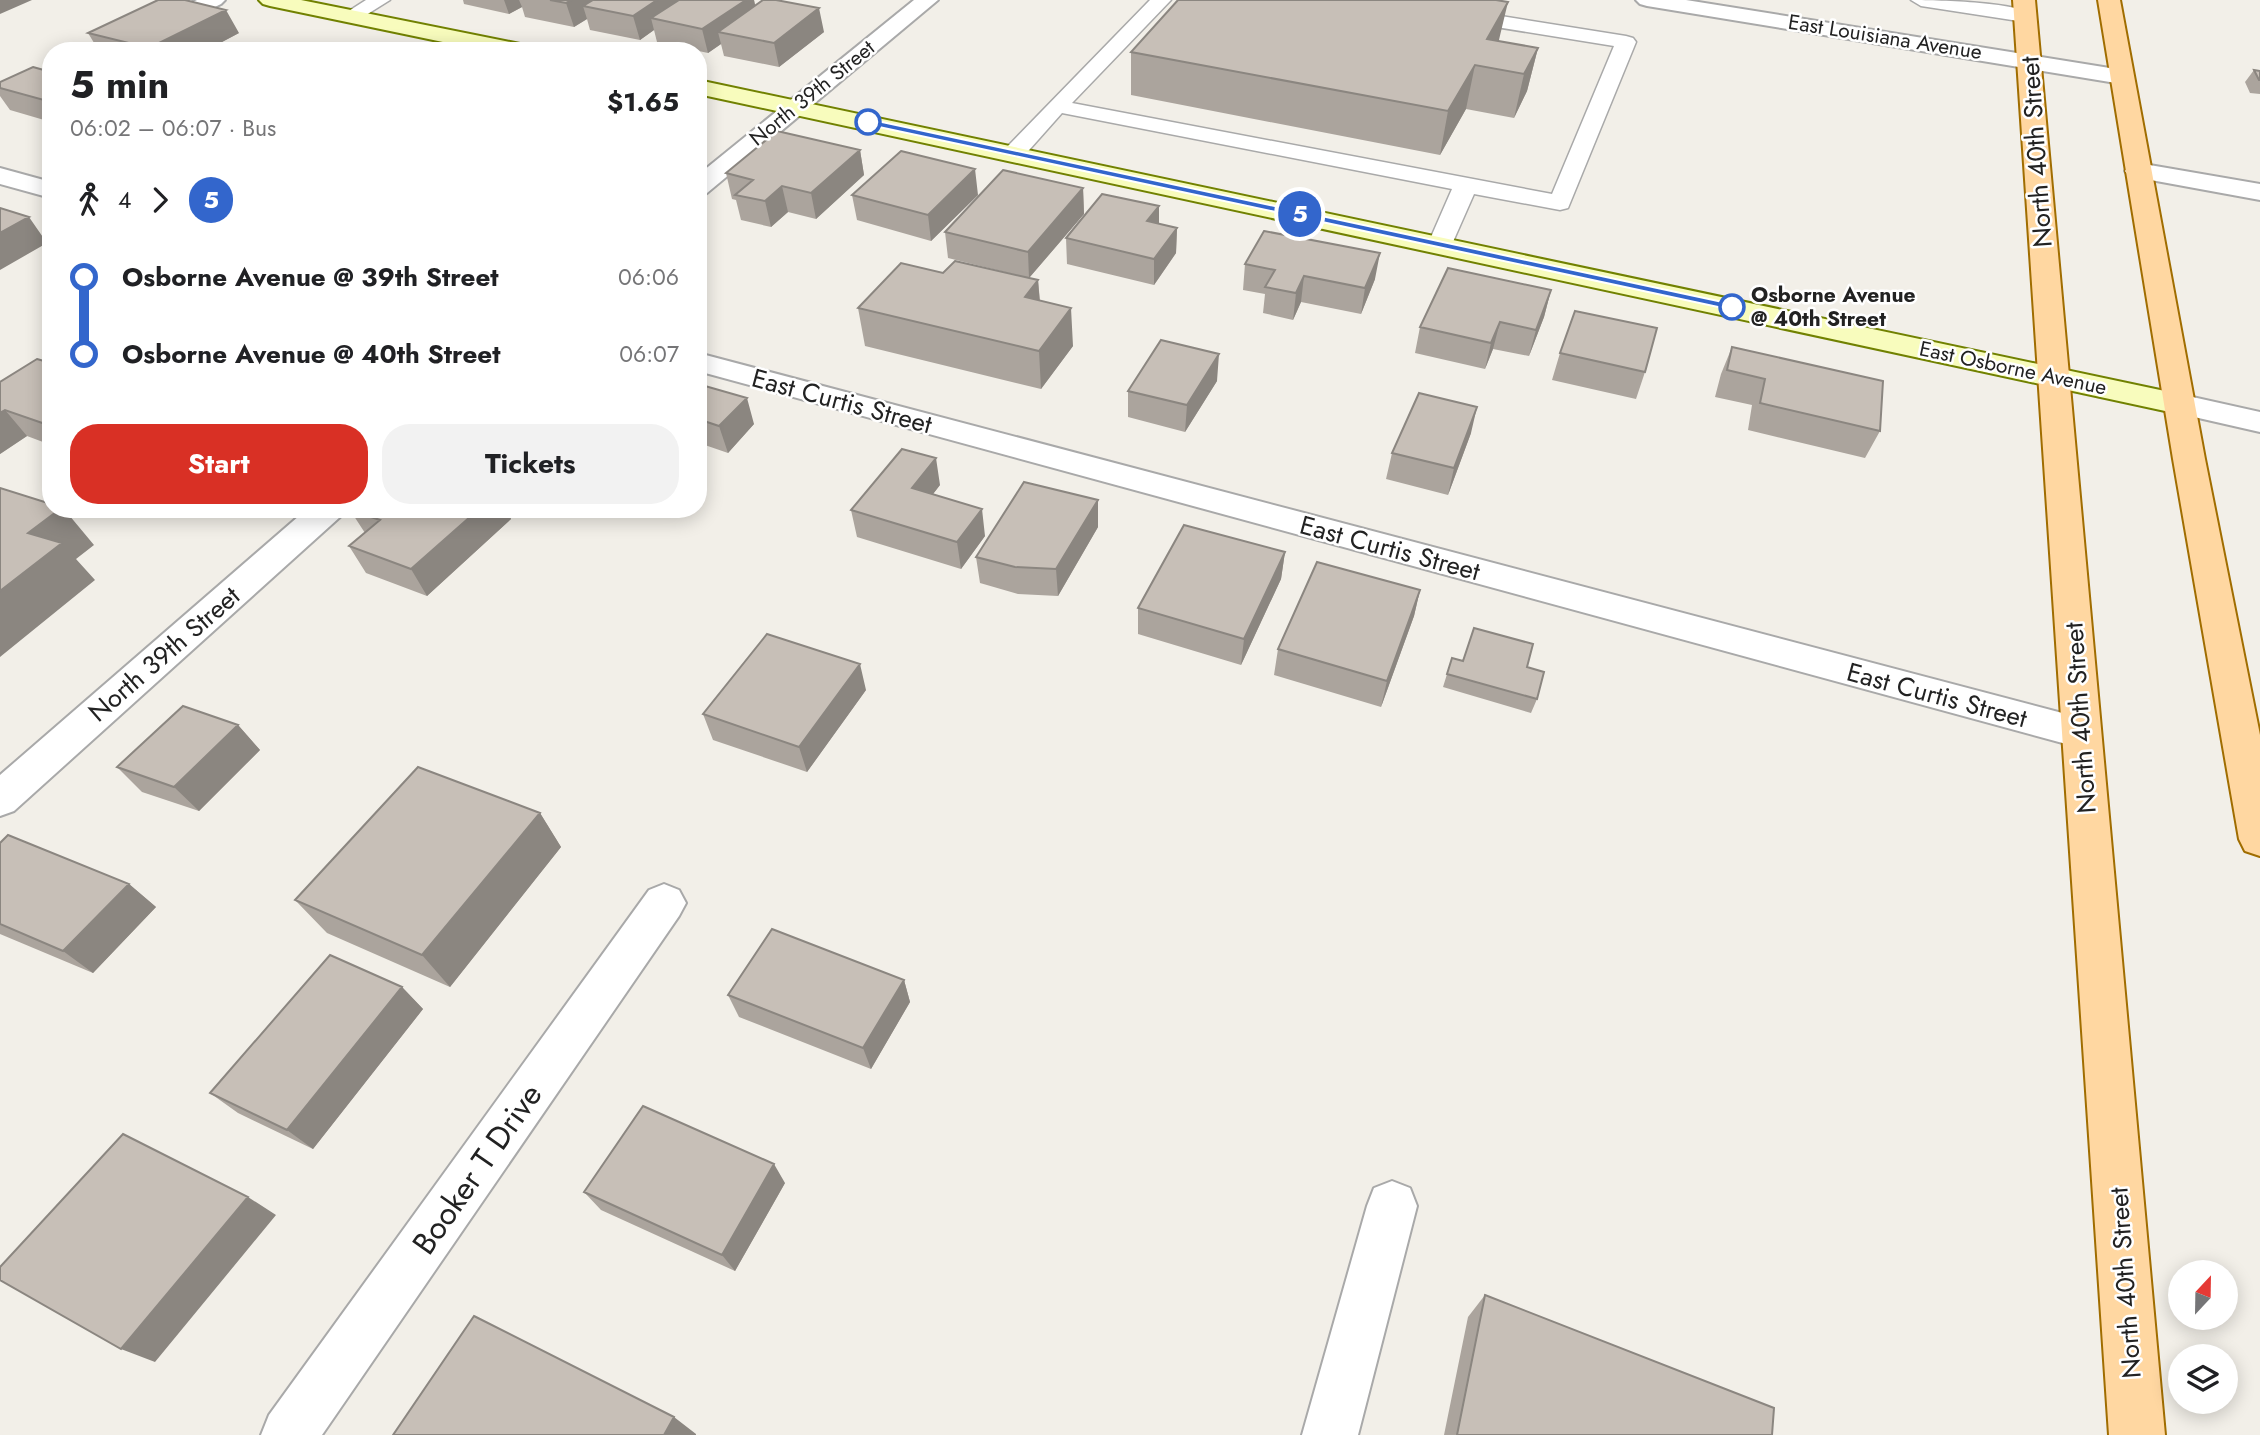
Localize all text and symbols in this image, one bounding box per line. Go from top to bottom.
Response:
street label: East Louisiana Avenue [1786,7,1984,67]
street label: North 39th Street [743,33,881,153]
street label: North 40th Street [2010,54,2062,249]
text: 5 min [70,57,169,112]
text: $1.65 [607,83,679,121]
unlabelled marker [855,109,881,135]
text: 06:02 – 06:07 · Bus [70,111,276,145]
icon: walk [70,181,108,219]
icon: forward [141,181,179,219]
text: 5 [203,182,219,217]
text: 4 [118,183,131,217]
line badge: 5 [1277,191,1323,237]
text: 5 [1292,196,1308,231]
text: Osborne Avenue @ 39th Street [122,258,499,296]
text: 06:06 [618,260,679,294]
place label: Osborne Avenue @ 40th Street [1751,280,1916,334]
marker: Osborne Avenue @ 40th Street [1719,294,1745,320]
street label: East Osborne Avenue [1917,334,2110,403]
text: Osborne Avenue @ 40th Street [122,335,500,373]
text: 06:07 [619,337,679,371]
street label: East Curtis Street [748,359,937,443]
button: Start [70,424,368,504]
button: Tickets [382,424,679,504]
street label: East Curtis Street [1296,506,1485,590]
street label: North 39th Street [80,577,249,731]
street label: North 40th Street [2054,620,2106,815]
street label: East Curtis Street [1843,653,2032,737]
street label: Booker T Drive [401,1074,553,1264]
street label: North 40th Street [2099,1185,2151,1380]
north arrow [2168,1260,2238,1330]
map controls [2168,1260,2238,1414]
button: layers [2168,1344,2238,1414]

